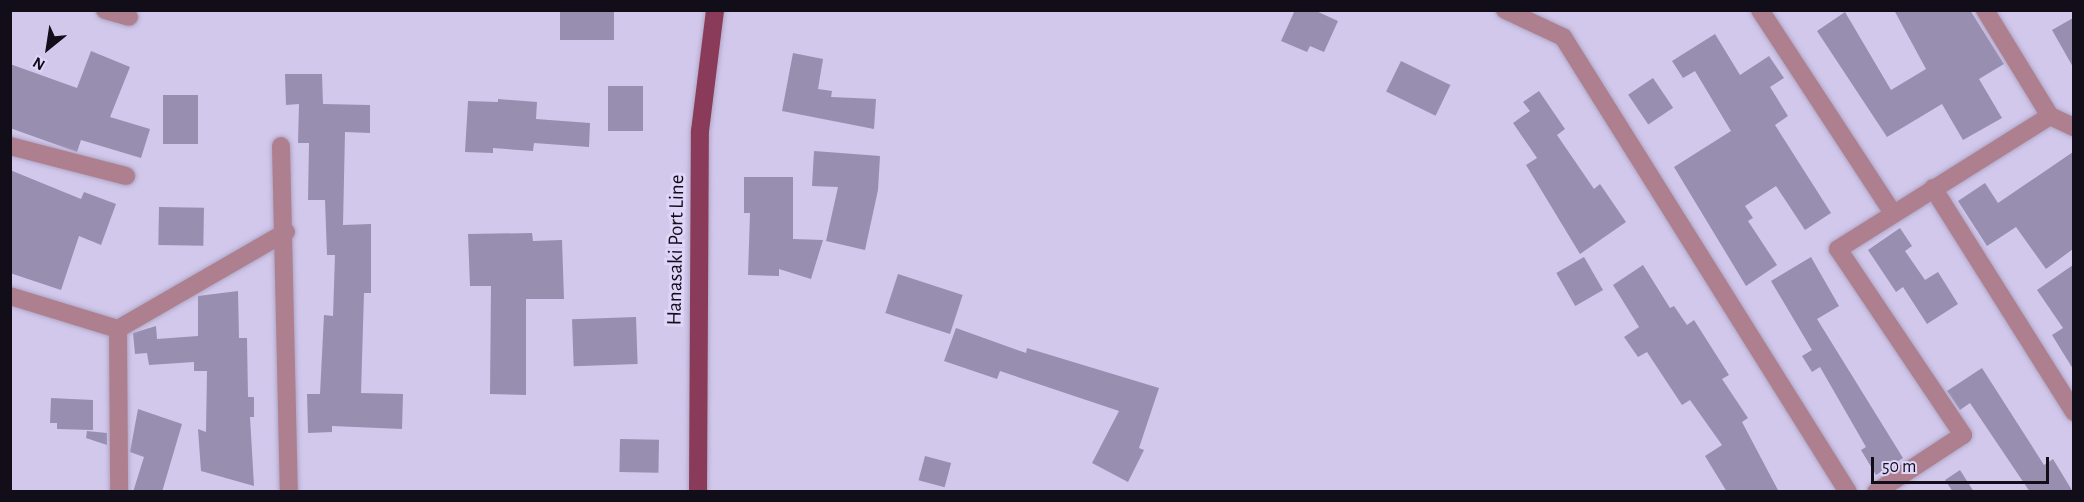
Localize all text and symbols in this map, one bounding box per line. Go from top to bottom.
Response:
north arrow [18,18,78,78]
text: N [30,54,48,73]
street label: Hanasaki Port Line [662,174,690,326]
scale bar [1874,445,2052,483]
text: 50 m [1882,458,1916,476]

